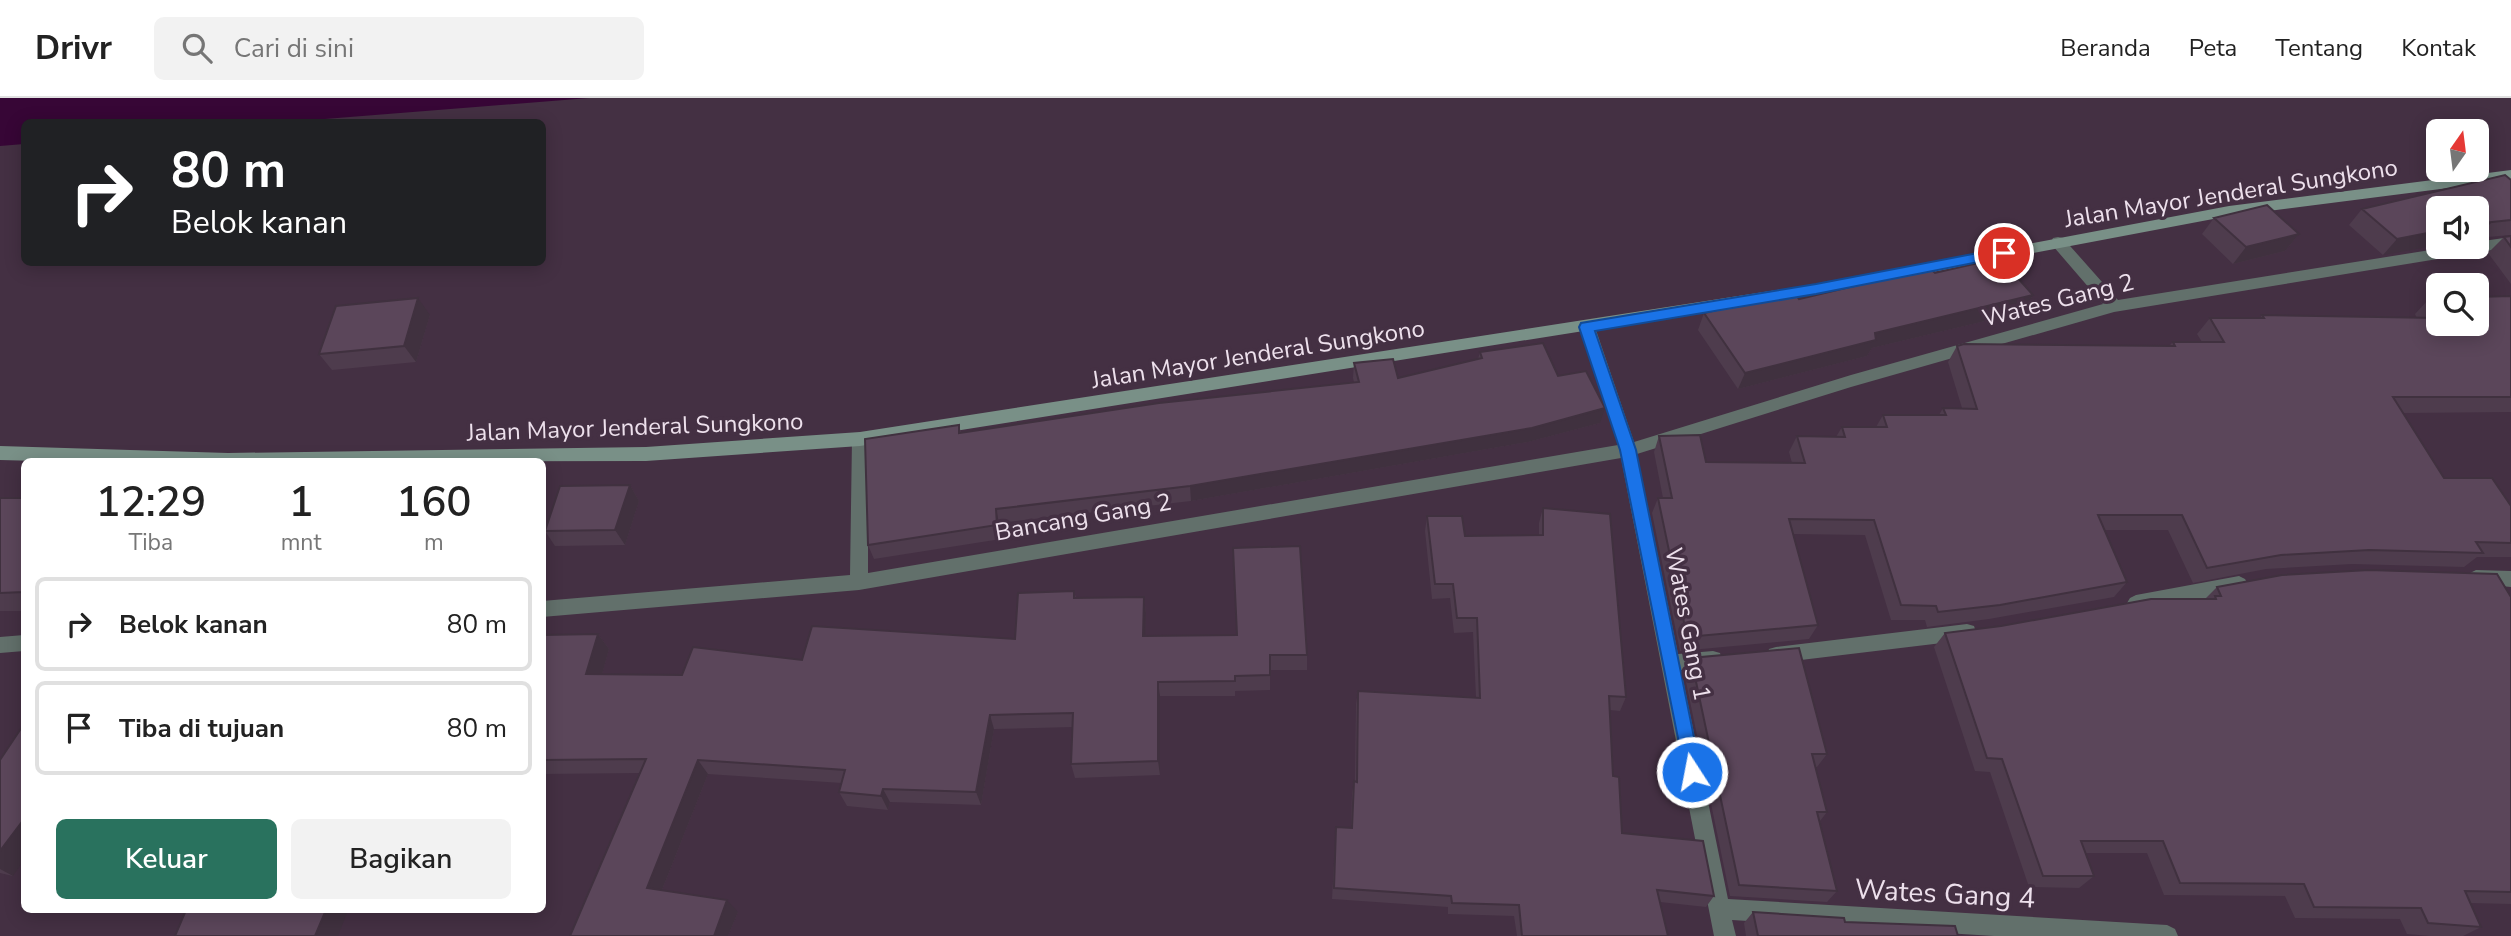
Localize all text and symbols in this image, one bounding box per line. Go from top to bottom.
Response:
search box [154,17,644,80]
text: Drivr [35,26,112,71]
icon: search [178,29,216,67]
text: Cari di sini [234,31,354,66]
text: Beranda [2060,32,2151,64]
text: Peta [2189,32,2237,64]
text: Tentang [2275,32,2363,64]
text: Kontak [2401,32,2476,64]
north arrow [2426,119,2488,182]
map controls [2426,119,2489,336]
text: 80 m [171,137,286,204]
icon: right [56,147,147,238]
street label: Jalan Mayor Jenderal Sungkono [2061,151,2400,235]
button: sound [2426,196,2489,259]
text: Belok kanan [171,201,347,244]
pin [1974,223,2034,283]
icon: arrive [1985,234,2023,272]
street label: Wates Gang 2 [1979,266,2137,334]
button: search [2426,273,2489,336]
street label: Jalan Mayor Jenderal Sungkono [1088,312,1427,396]
street label: Jalan Mayor Jenderal Sungkono [465,405,804,449]
text: 12:29 [95,474,206,531]
text: 1 [288,474,314,531]
text: 160 [396,474,472,531]
street label: Bancang Gang 2 [992,486,1174,548]
text: Tiba [128,527,173,558]
text: mnt [281,527,321,558]
text: m [424,527,444,558]
street label: Wates Gang 1 [1658,545,1718,703]
icon: right [60,605,98,643]
text: Belok kanan [119,607,268,642]
text: 80 m [447,607,507,642]
icon: arrive [60,709,98,747]
text: Tiba di tujuan [119,711,284,746]
text: 80 m [447,711,507,746]
position arrow [1655,735,1729,809]
button: Keluar [56,819,277,899]
button: Bagikan [291,819,511,899]
street label: Wates Gang 4 [1854,870,2036,918]

